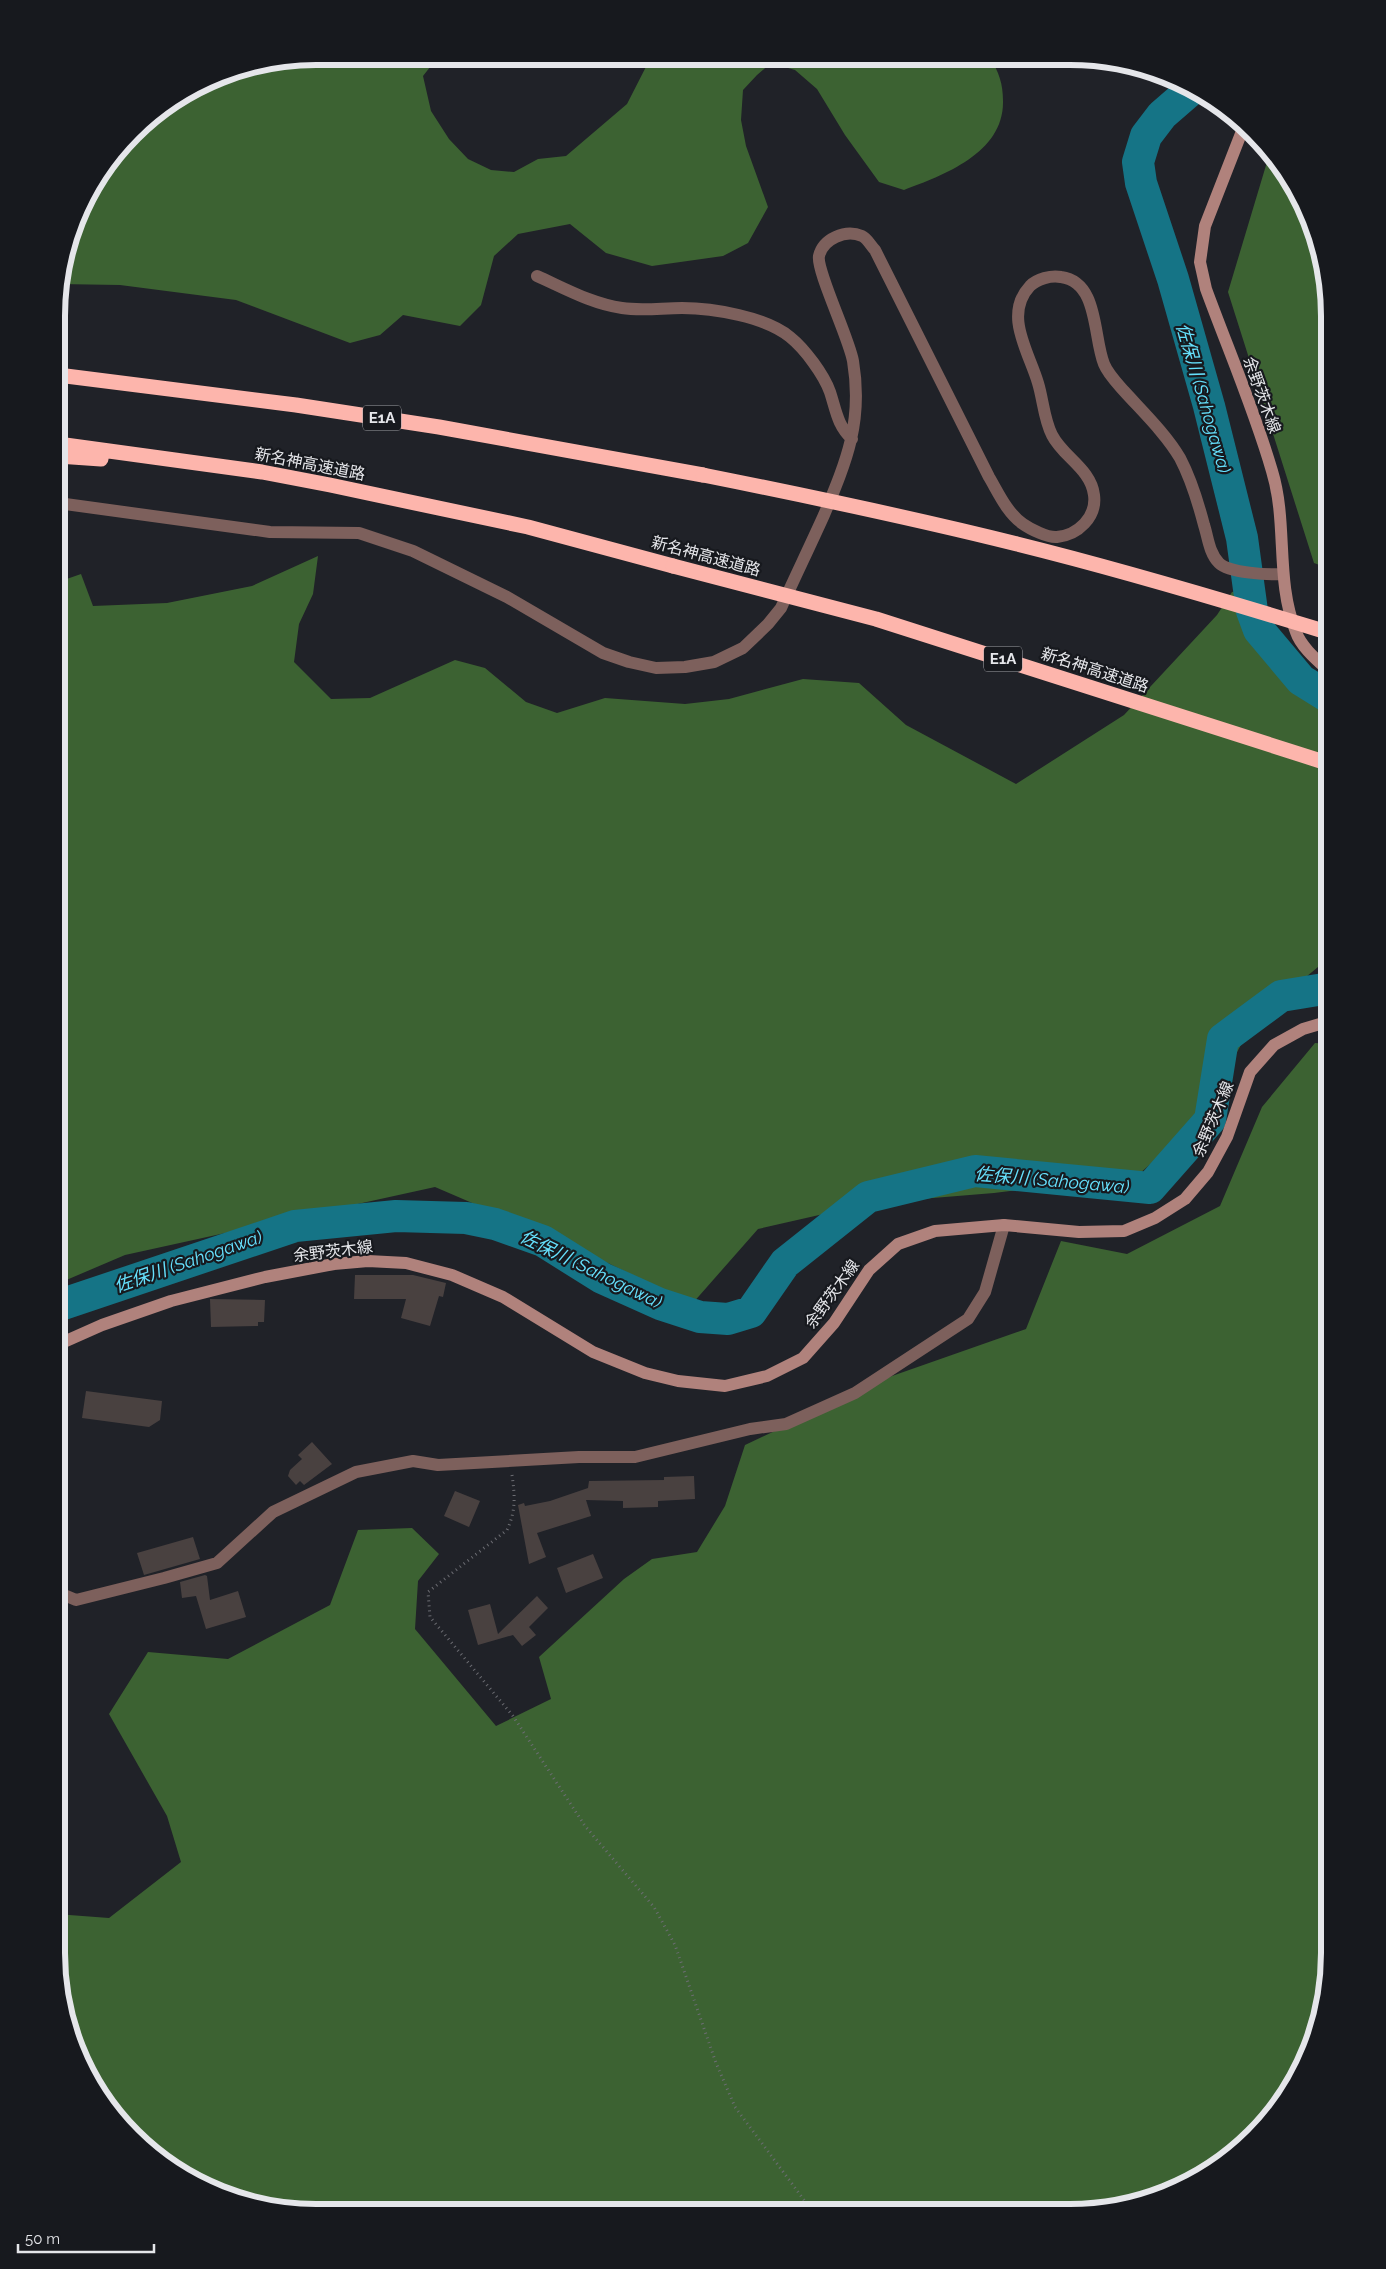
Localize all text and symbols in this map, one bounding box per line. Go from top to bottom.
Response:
water label: 佐保川 (Sahogawa) [1173,320,1236,476]
street label: 余野茨木線 [1239,354,1285,436]
road number: E1A [363,406,401,430]
street label: 新名神高速道路 [253,444,367,484]
street label: 新名神高速道路 [649,532,763,580]
street label: 新名神高速道路 [1039,644,1151,696]
road number: E1A [984,646,1022,672]
street label: 余野茨木線 [1189,1078,1237,1160]
water label: 佐保川 (Sahogawa) [974,1163,1131,1197]
water label: 佐保川 (Sahogawa) [111,1226,265,1296]
water label: 佐保川 (Sahogawa) [517,1226,666,1313]
street label: 余野茨木線 [292,1237,374,1265]
street label: 余野茨木線 [801,1256,863,1332]
scale bar [18,2222,154,2254]
text: 50 m [25,2230,60,2248]

